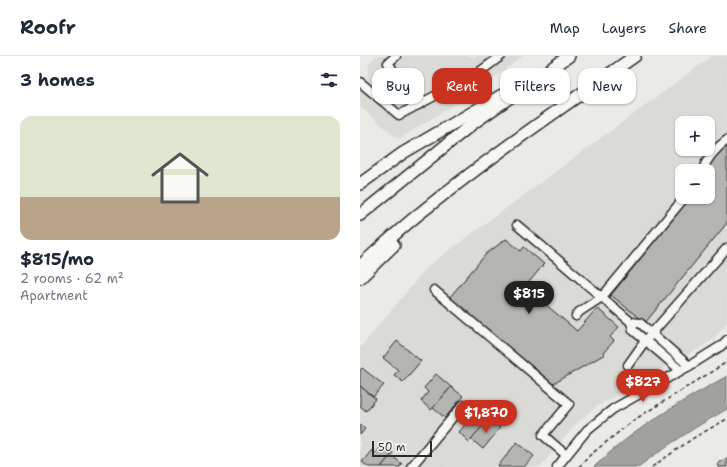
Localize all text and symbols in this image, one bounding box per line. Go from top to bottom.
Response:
text: Roofr [20,15,76,40]
text: Map [550,19,580,37]
text: Layers [602,19,646,37]
text: Share [668,19,707,37]
chip: Buy [372,68,424,104]
chip: Rent [432,68,492,104]
chip: Filters [500,68,570,104]
chip: New [578,68,636,104]
text: 3 homes [20,69,95,91]
icon: filters [318,69,340,91]
map controls [675,116,715,204]
button: + [675,116,715,156]
icon: home [144,142,216,214]
button: − [675,164,715,204]
text: $815/mo [20,248,94,270]
text: 2 rooms · 62 m² [20,270,124,287]
pin: $815 [505,281,553,315]
text: $815 [513,285,545,302]
text: Apartment [20,287,88,304]
pin: $827 [619,369,667,403]
text: $827 [625,373,661,390]
pin: $1,870 [453,400,519,434]
text: $1,870 [464,404,508,421]
scale bar [372,439,432,458]
text: 50 m [378,440,406,455]

